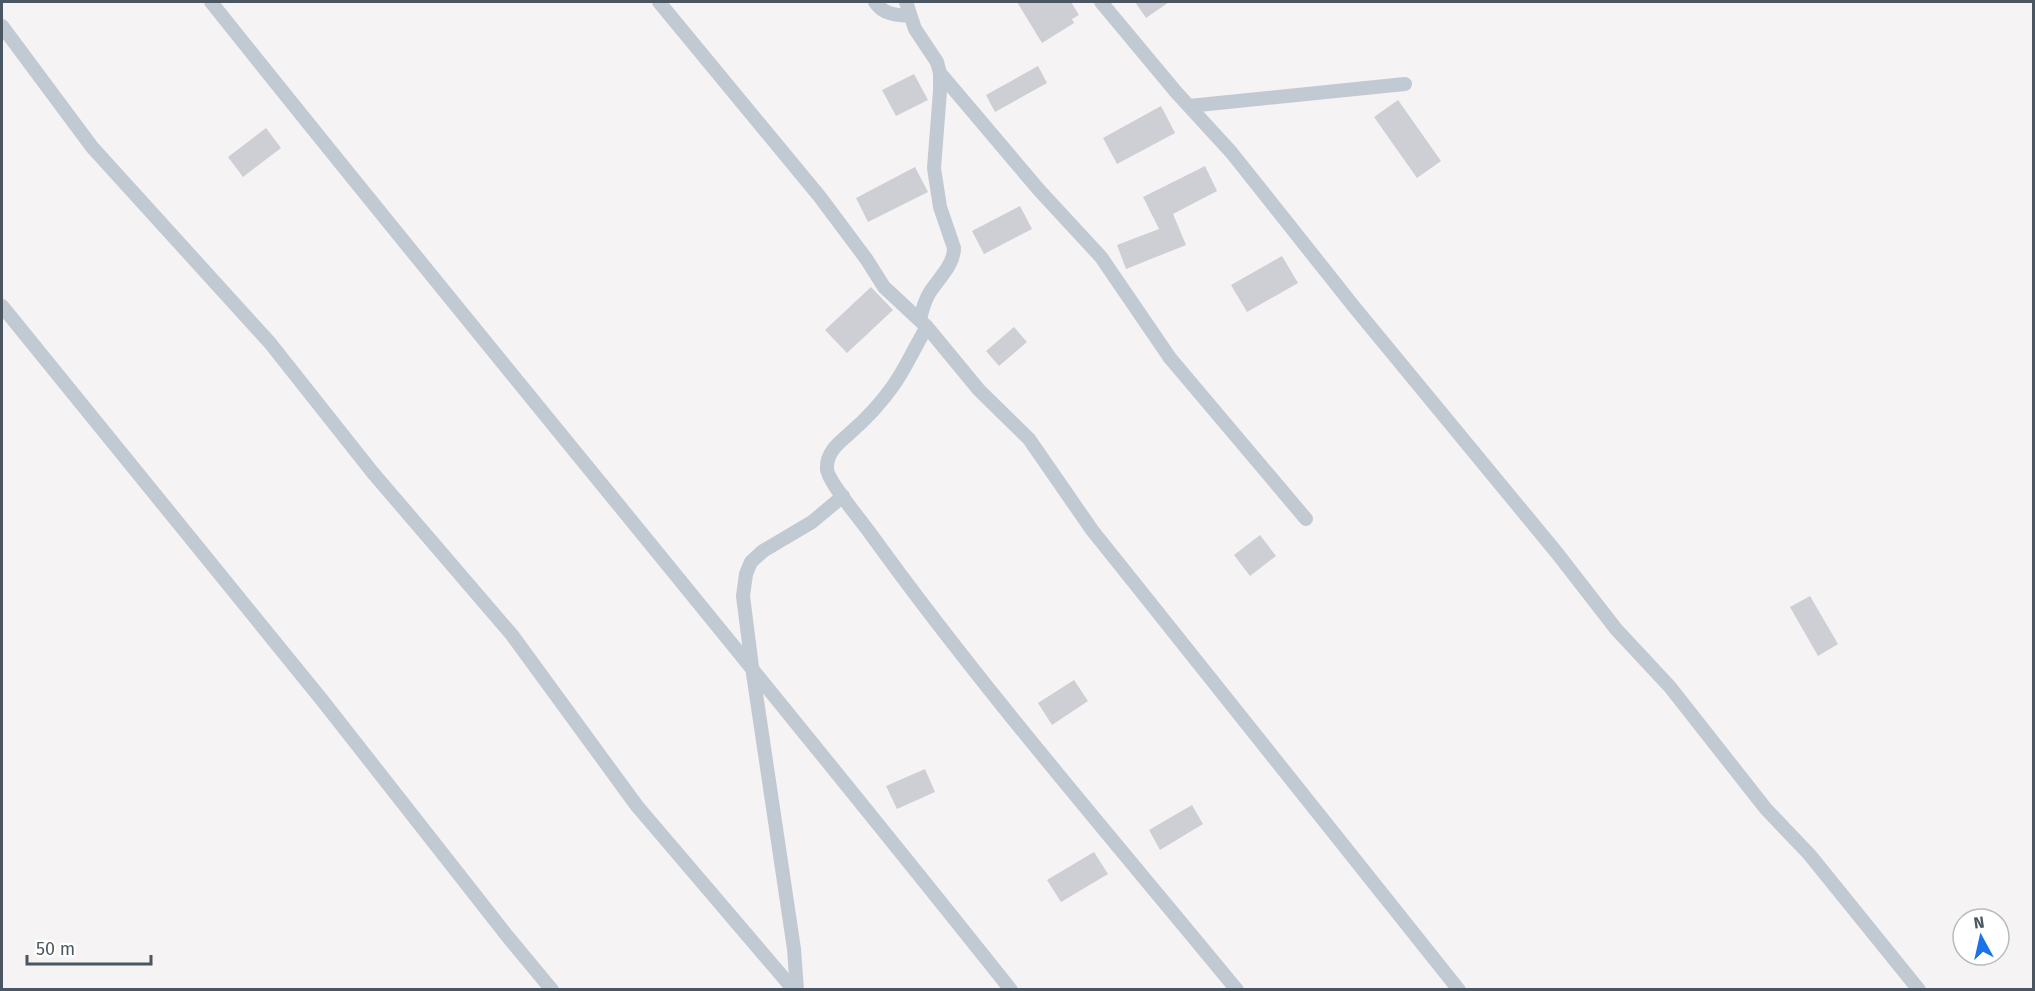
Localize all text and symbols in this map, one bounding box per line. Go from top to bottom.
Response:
north arrow [1951,907,2011,967]
text: N [1972,912,1986,933]
scale bar [27,928,152,966]
text: 50 m [36,938,75,960]

